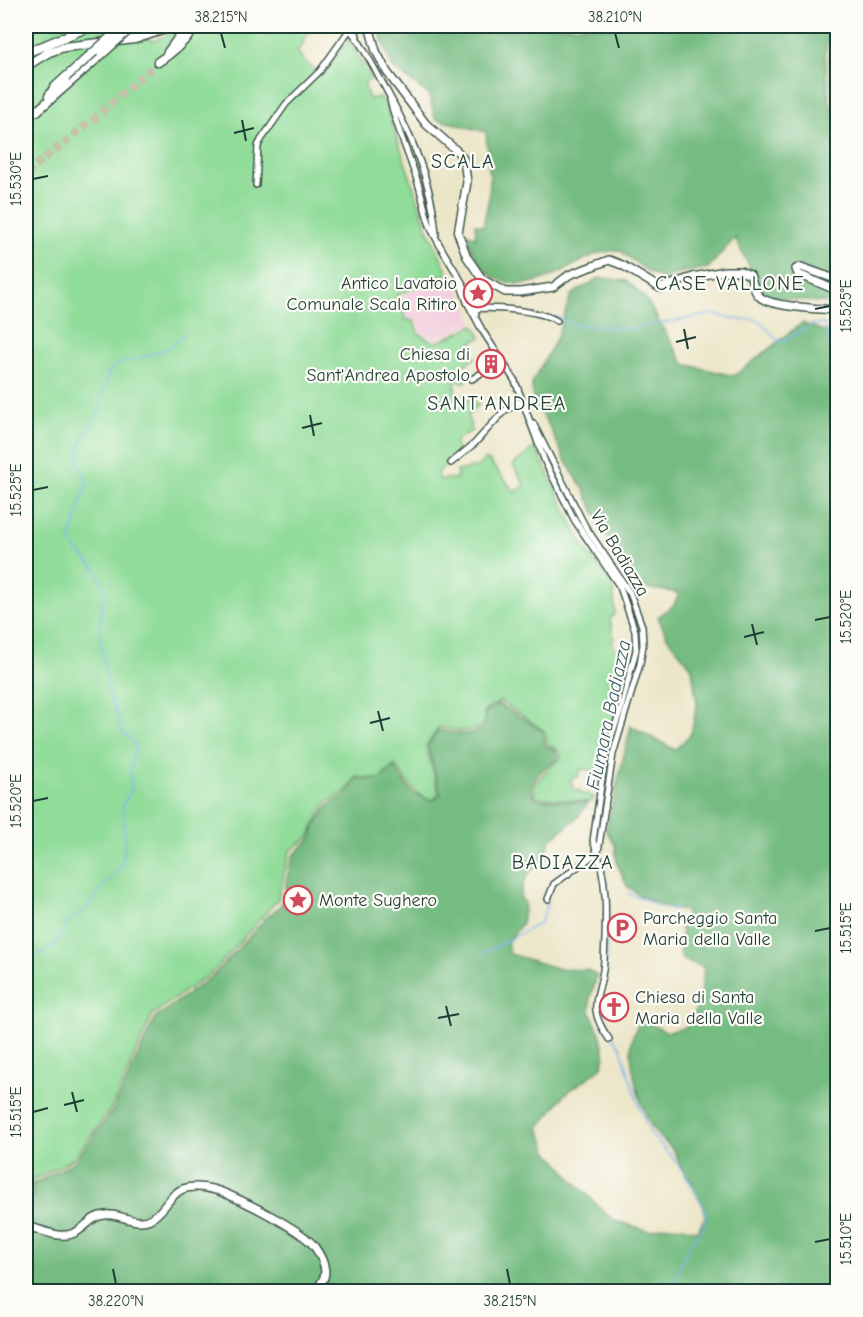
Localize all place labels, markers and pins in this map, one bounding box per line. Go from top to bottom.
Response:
place label: Antico Lavatoio Comunale Scala Ritiro [287,273,457,315]
place icon: Antico Lavatoio Comunale Scala Ritiro [462,277,494,309]
place label: Chiesa di Sant'Andrea Apostolo [307,344,470,386]
building icon: Chiesa di Sant'Andrea Apostolo [475,348,507,380]
place icon: Monte Sughero [282,884,314,916]
place label: Monte Sughero [319,890,437,911]
place label: Parcheggio Santa Maria della Valle [643,908,777,950]
parking icon: Parcheggio Santa Maria della Valle [606,912,638,944]
place label: Chiesa di Santa Maria della Valle [635,987,762,1029]
church icon: Chiesa di Santa Maria della Valle [598,991,630,1023]

